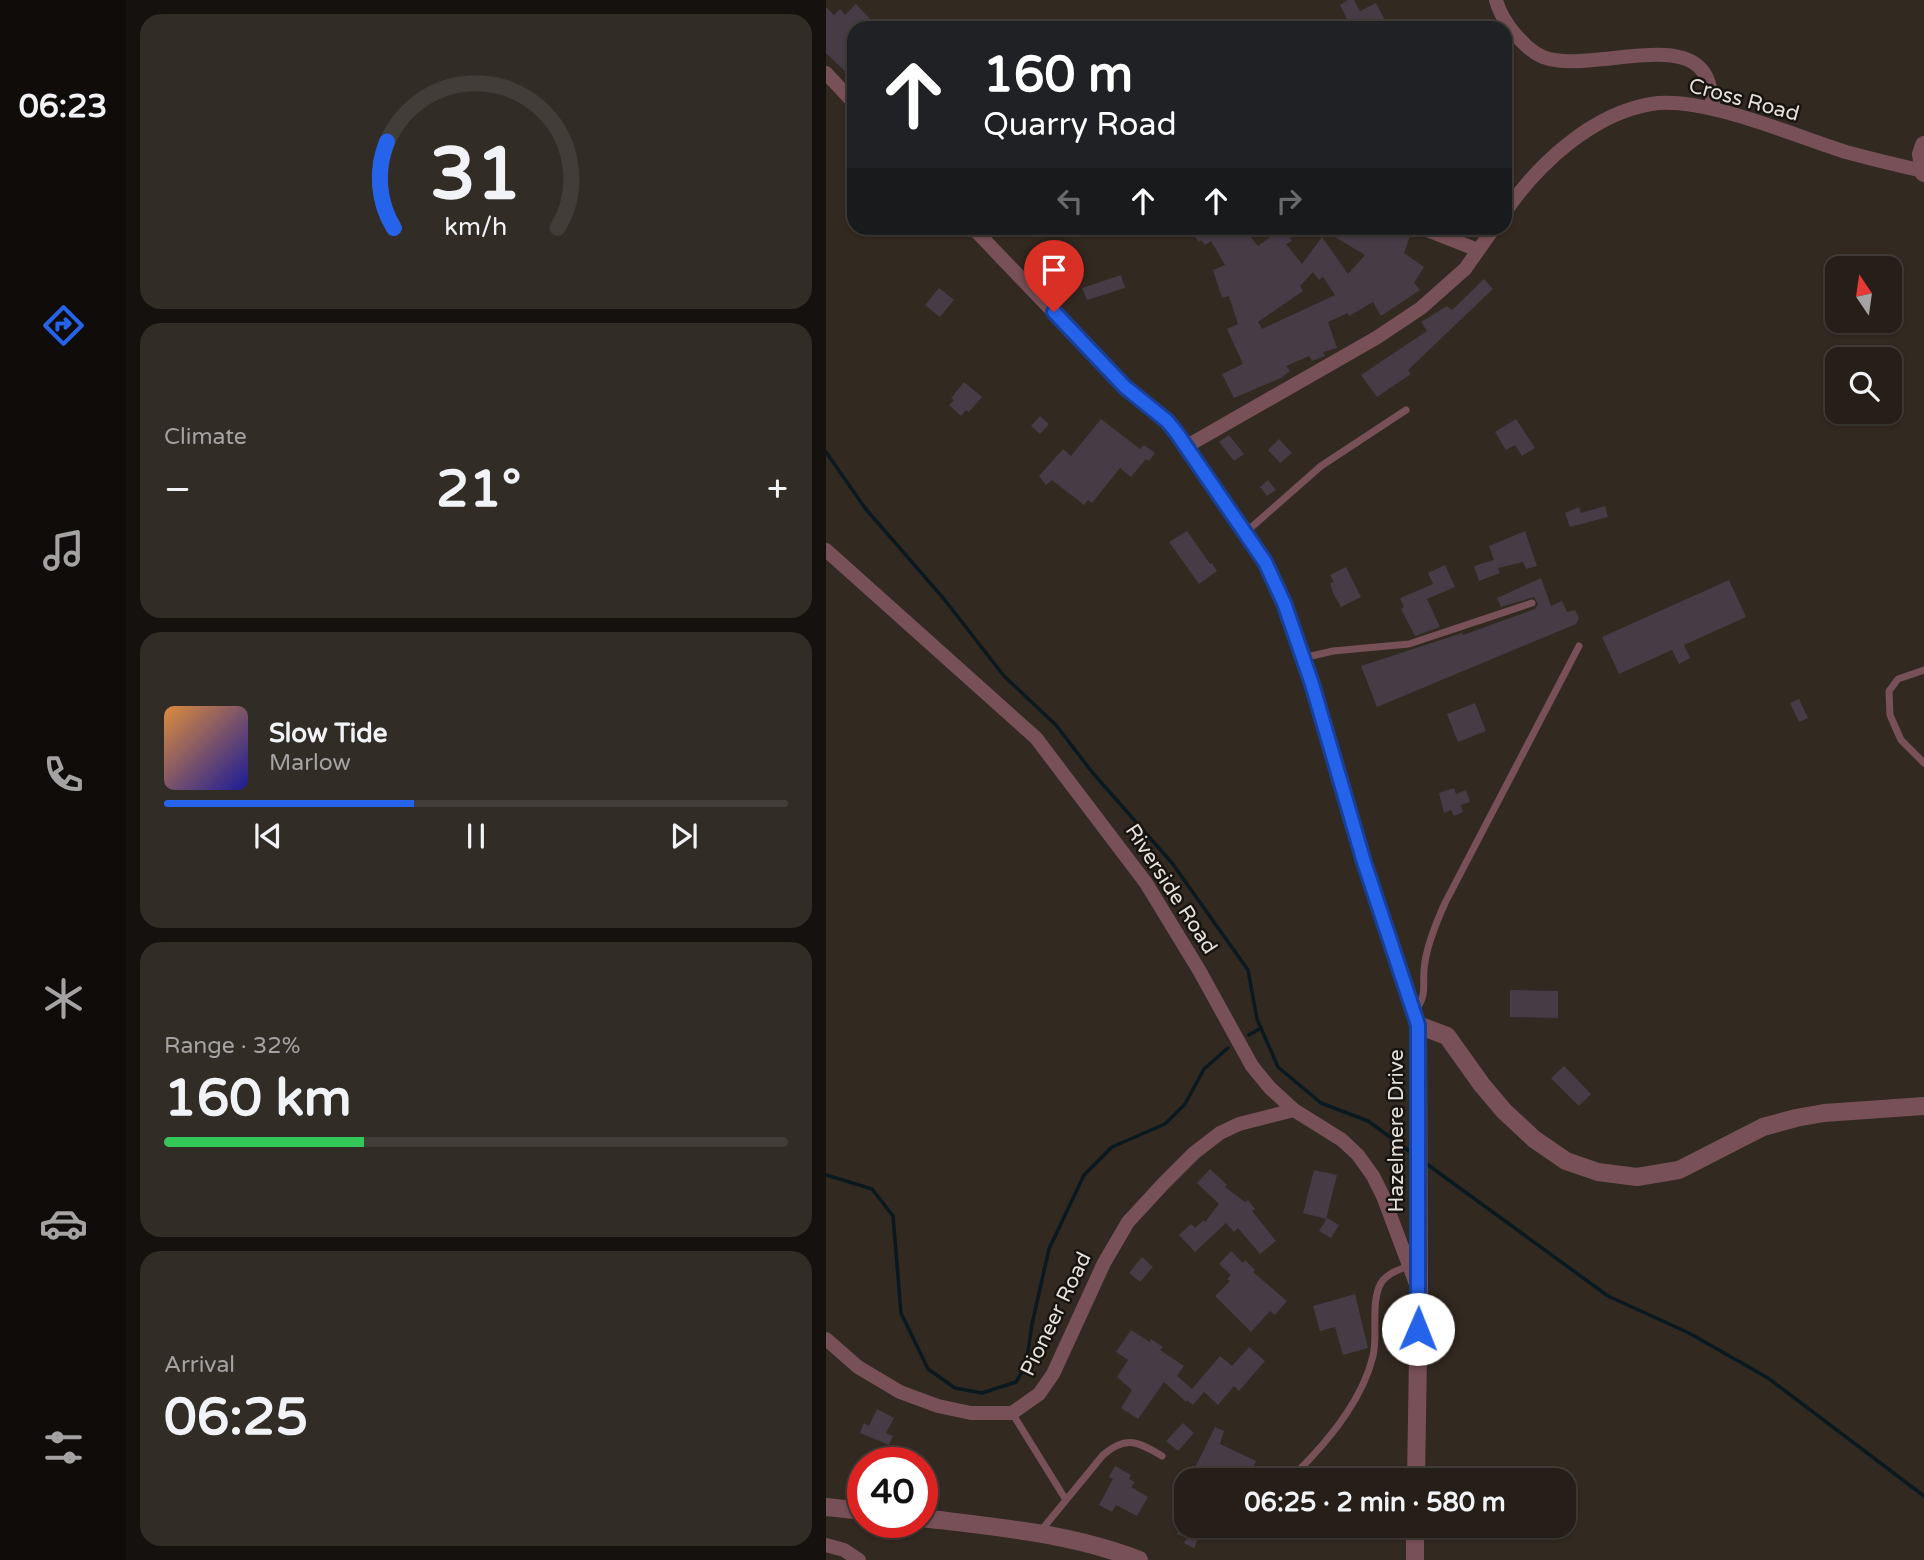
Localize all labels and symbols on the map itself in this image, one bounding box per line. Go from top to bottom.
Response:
street label: Cross Road [1686,73,1802,127]
pin [1024,240,1084,312]
north arrow [1825,256,1902,332]
street label: Riverside Road [1120,819,1222,959]
street label: Hazelmere Drive [1384,1049,1409,1213]
street label: Pioneer Road [1015,1248,1097,1380]
position arrow [1381,1292,1455,1366]
speed limit sign: 40 [847,1447,938,1538]

